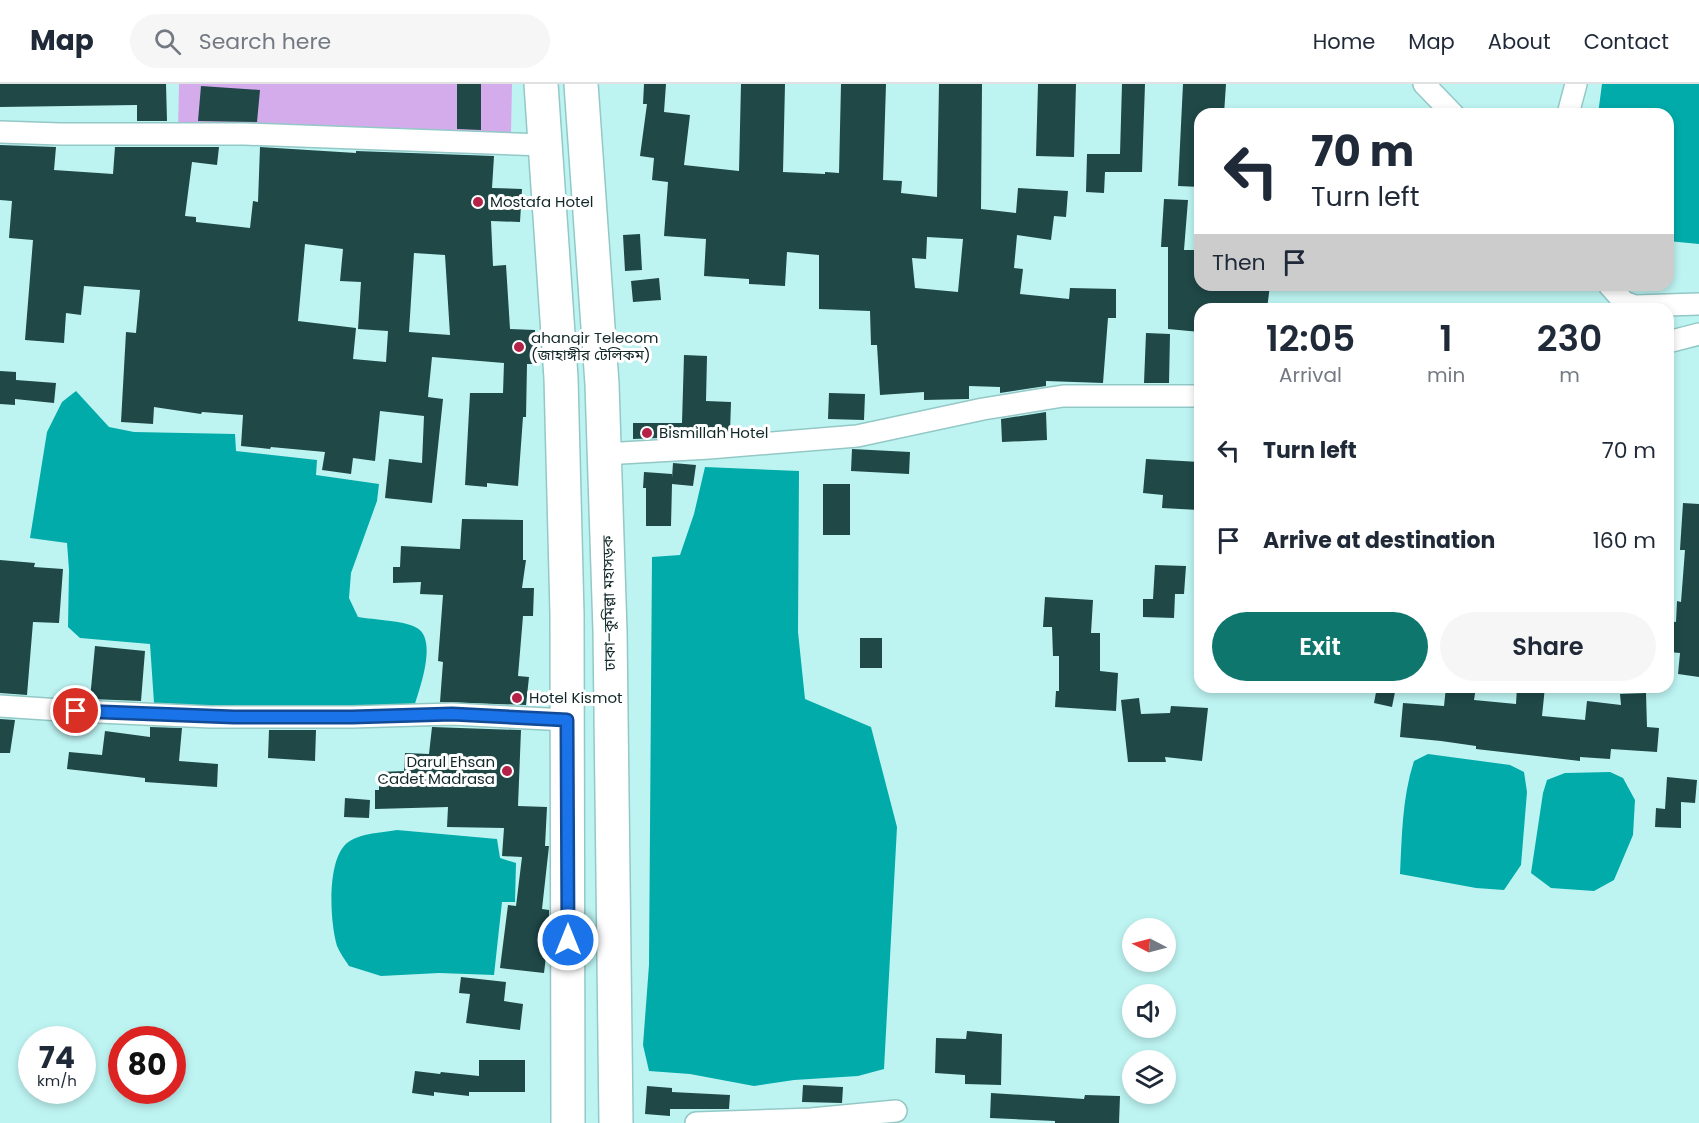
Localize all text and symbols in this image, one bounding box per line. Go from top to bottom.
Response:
search box [130,14,550,68]
text: Map [30,21,94,60]
icon: search [151,25,184,58]
text: Search here [199,26,331,57]
text: Home [1313,27,1375,56]
text: Map [1408,27,1455,56]
text: About [1488,27,1551,56]
text: Contact [1584,27,1669,56]
text: 70 m [1311,122,1414,181]
icon: left [1212,132,1290,210]
text: Turn left [1311,178,1420,215]
place label: Mostafa Hotel [490,191,593,212]
marker: Mostafa Hotel [471,195,485,209]
icon: arrive [1278,246,1311,279]
text: Then [1212,247,1266,278]
text: 12:05 [1266,313,1355,364]
text: 1 [1440,313,1453,364]
text: 230 [1537,313,1602,364]
place label: ahangir Telecom (জাহাঙ্গীর টেলিকম) [531,327,658,365]
marker: ahangir Telecom (জাহাঙ্গীর টেলিকম) [512,340,526,354]
text: Arrival [1279,361,1342,389]
text: min [1427,361,1465,389]
text: m [1559,361,1580,389]
place label: Bismillah Hotel [659,422,768,443]
marker: Bismillah Hotel [640,426,654,440]
icon: left [1212,434,1245,467]
text: Turn left [1263,435,1357,466]
text: 70 m [1602,435,1656,466]
icon: arrive [1212,524,1245,557]
text: Arrive at destination [1263,525,1495,556]
text: 160 m [1593,525,1656,556]
street label: ঢাকা–কুমিল্লা মহাসড়ক [597,534,620,672]
button: Exit [1212,612,1428,681]
button: Share [1440,612,1656,681]
pin [50,685,101,736]
place label: Hotel Kismot [529,687,622,708]
marker: Hotel Kismot [510,691,524,705]
icon: arrive [59,694,92,727]
place label: Darul Ehsan Cadet Madrasa [377,751,495,789]
marker: Darul Ehsan Cadet Madrasa [500,764,514,778]
position arrow [536,908,600,972]
north arrow [1122,918,1176,972]
map controls [1122,918,1176,1104]
button: sound [1122,984,1176,1038]
speed limit sign: 80 [108,1026,186,1104]
text: 74 [39,1036,75,1079]
button: layers [1122,1050,1176,1104]
text: km/h [37,1070,77,1091]

